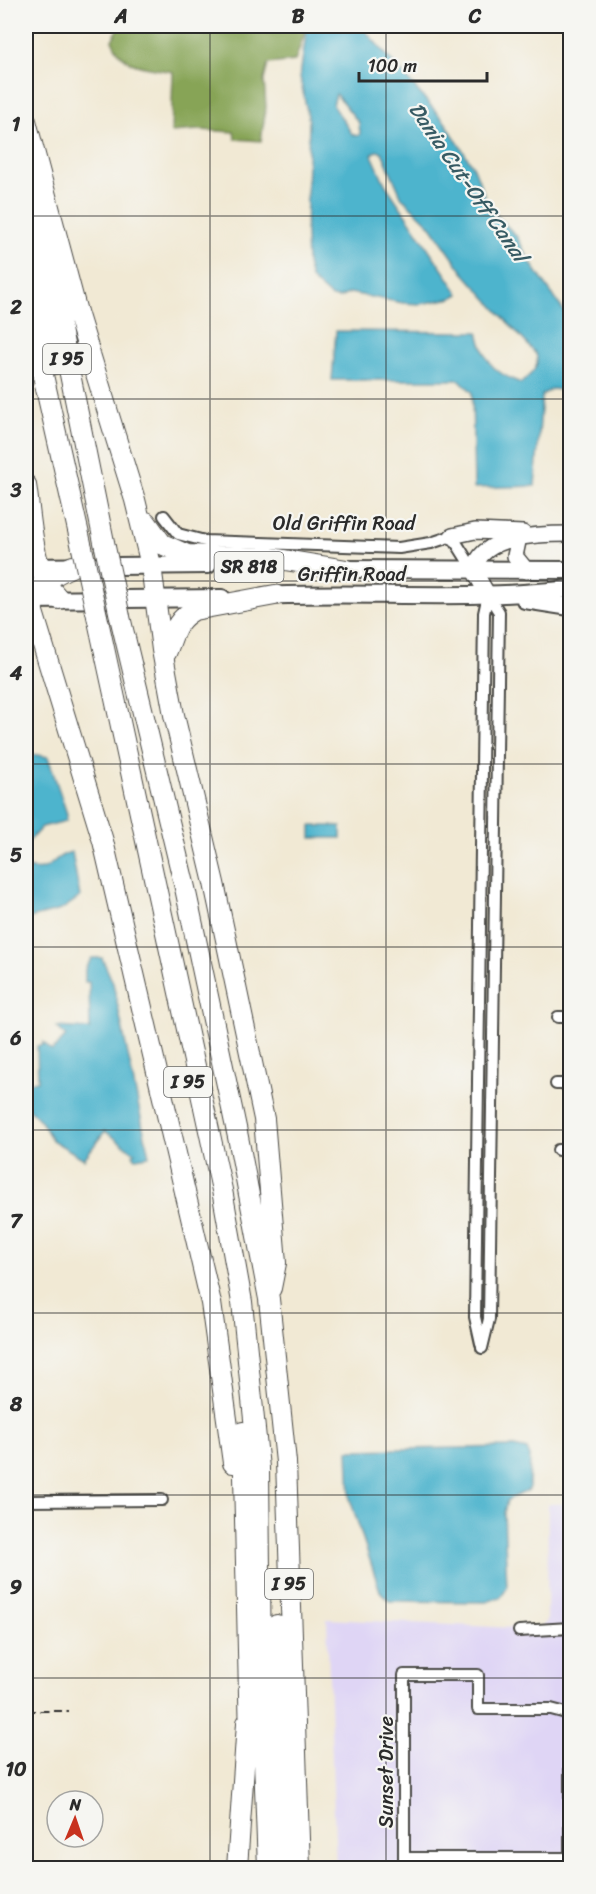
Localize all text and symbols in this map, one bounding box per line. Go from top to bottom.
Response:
text: A [113,0,128,34]
text: B [292,0,305,34]
text: C [468,0,482,34]
scale bar [359,45,486,83]
text: 100 m [368,50,417,82]
water label: Dania Cut-Off Canal [398,94,541,274]
text: 1 [12,107,21,142]
text: 2 [9,290,22,325]
road number: I 95 [43,344,91,374]
text: 3 [10,473,22,508]
street label: Old Griffin Road [273,506,417,541]
road number: SR 818 [214,552,284,582]
street label: Griffin Road [298,557,408,592]
text: 4 [9,656,23,691]
text: 5 [10,838,22,873]
text: 6 [9,1021,22,1056]
road number: I 95 [164,1067,212,1097]
text: 7 [10,1204,23,1239]
text: 8 [9,1387,23,1422]
road number: I 95 [265,1569,313,1599]
text: 9 [10,1570,22,1605]
street label: Sunset Drive [369,1716,404,1828]
text: 10 [5,1752,27,1787]
north arrow [45,1789,105,1849]
text: N [68,1790,82,1819]

